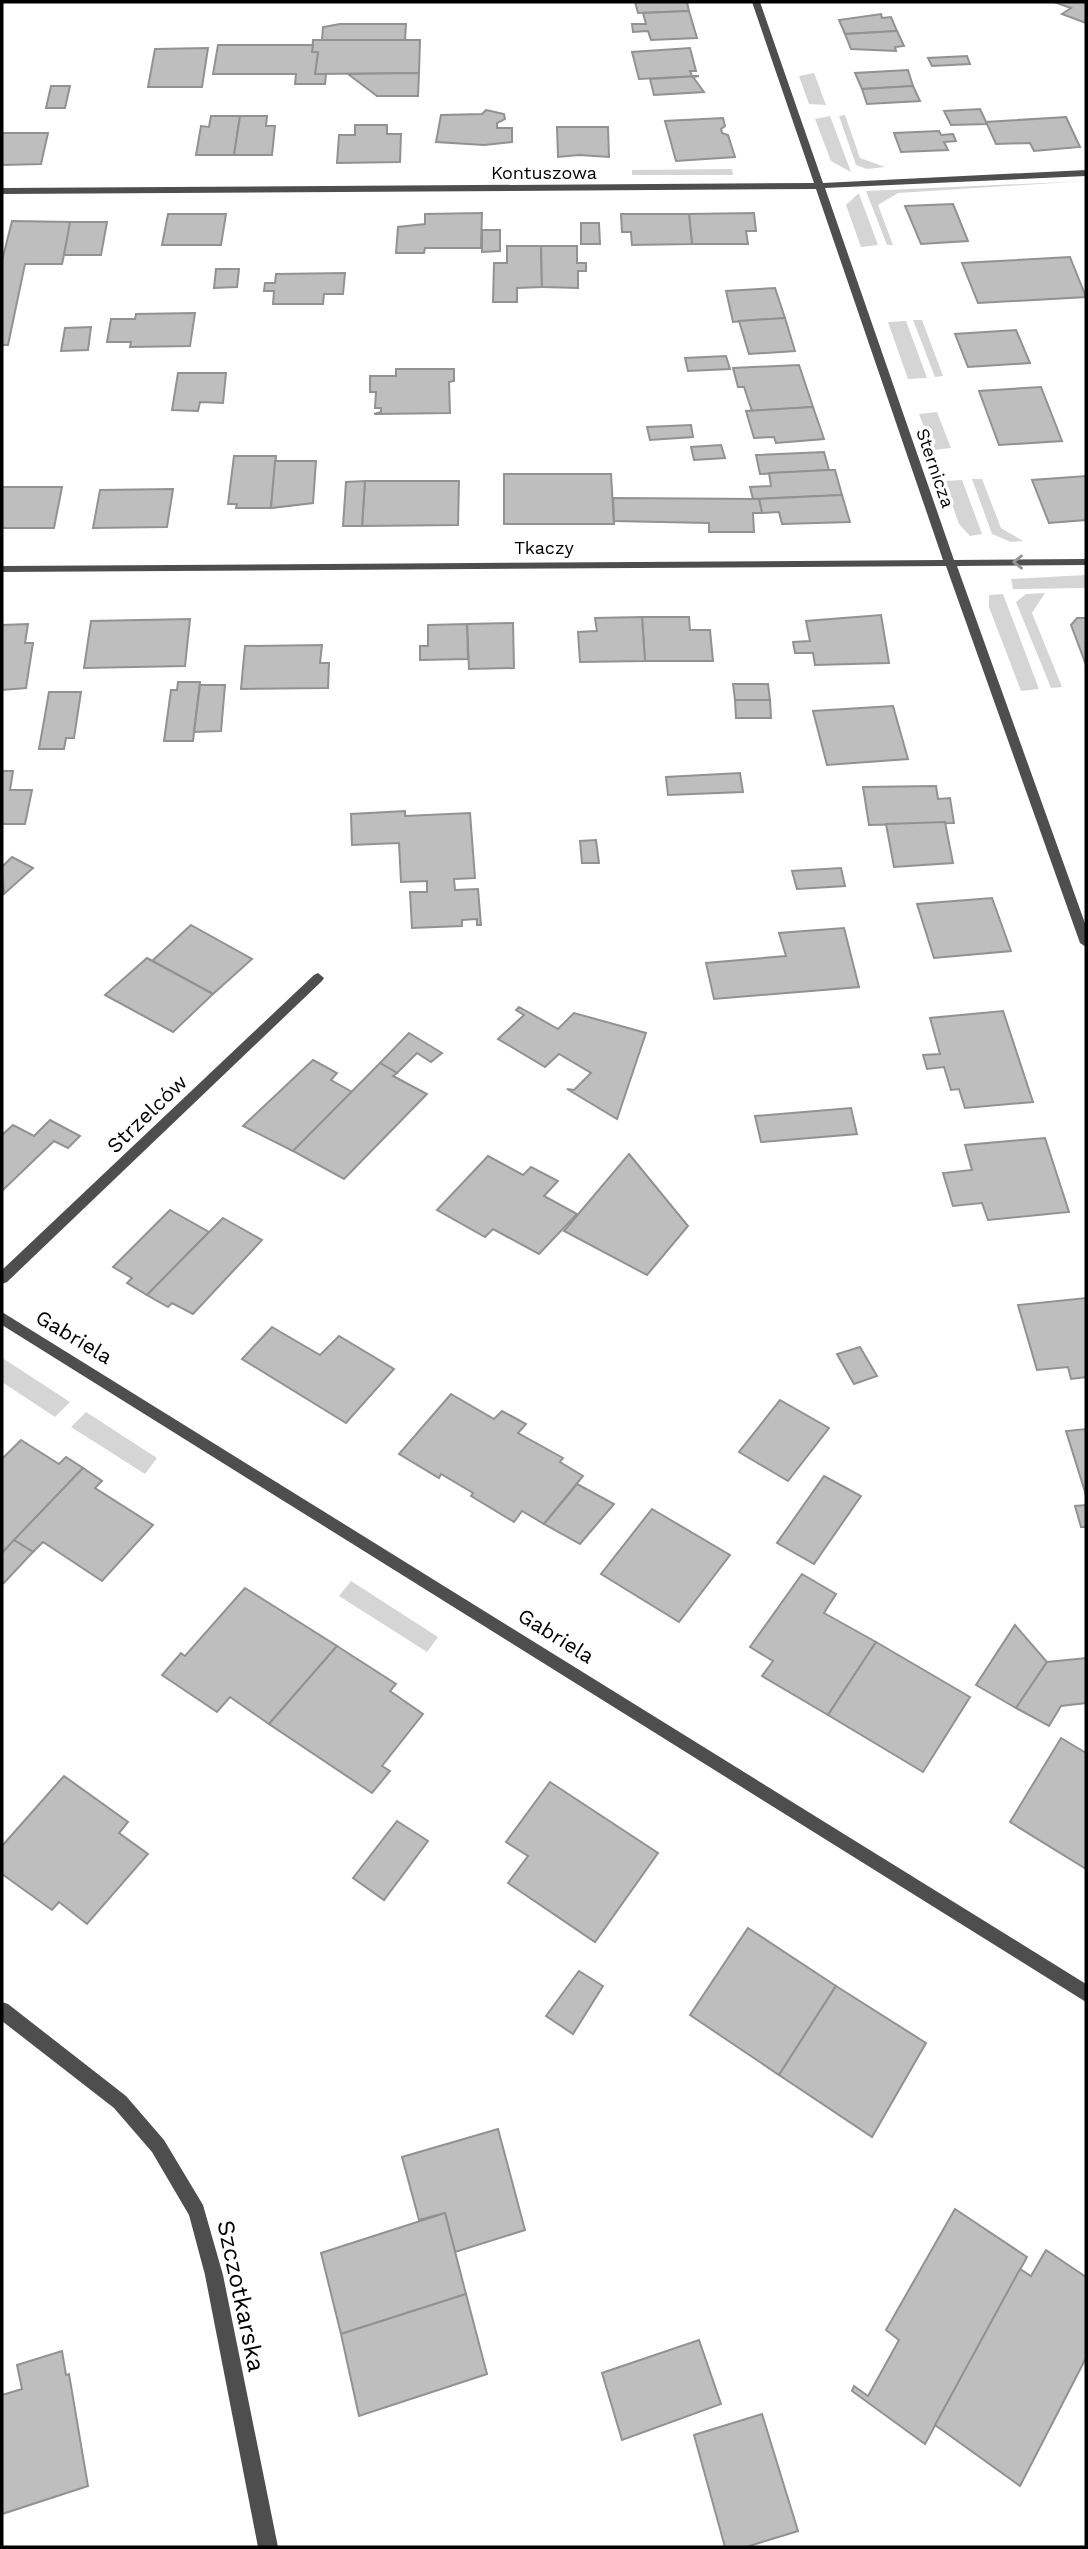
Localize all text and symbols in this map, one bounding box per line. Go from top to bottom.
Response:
street label: Kontuszowa [491,162,597,183]
street label: Sternicza [912,425,959,510]
street label: Tkaczy [514,537,575,558]
one-way arrow [1012,554,1023,570]
street label: Strzelców [101,1069,192,1158]
street label: Gabriela [31,1304,117,1369]
street label: Gabriela [514,1602,599,1669]
street label: Szczotkarska [211,2218,271,2374]

